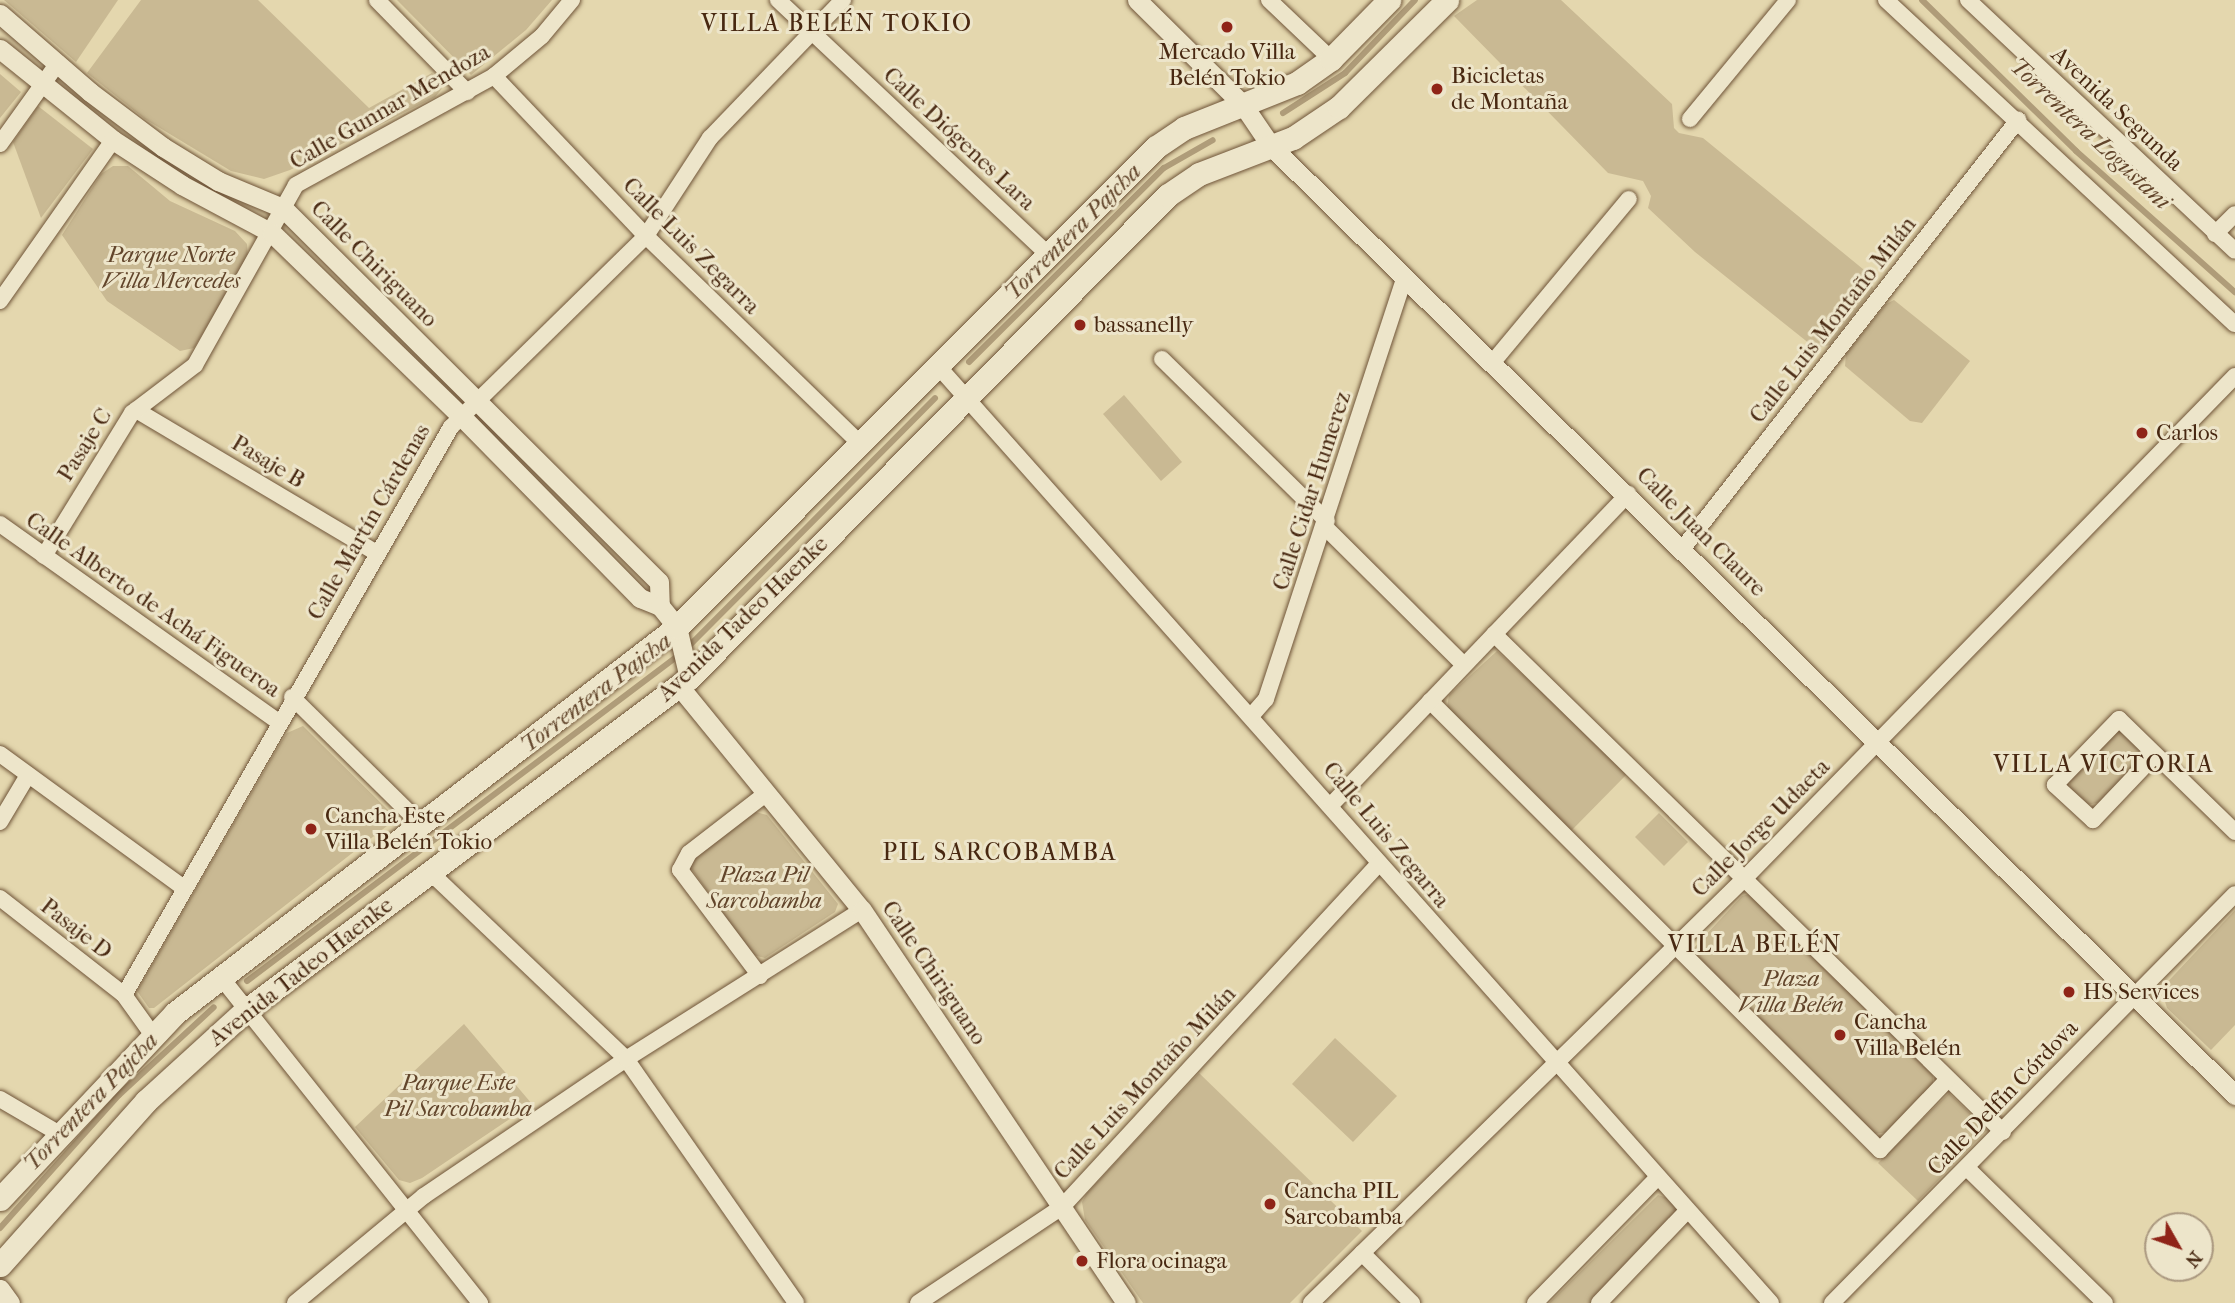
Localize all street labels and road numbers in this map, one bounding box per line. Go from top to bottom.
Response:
street label: Calle Gunnar Mendoza [285,38,495,176]
street label: Avenida Segunda [2045,41,2189,177]
street label: Calle Diógenes Lara [877,62,1041,216]
street label: Calle Luis Zegarra [617,172,765,320]
street label: Calle Chiriguano [305,195,443,333]
street label: Calle Luis Montaño Milán [1744,211,1922,429]
street label: Calle Cidar Humerez [1267,388,1357,594]
street label: Pasaje C [52,403,118,487]
street label: Calle Martín Cárdenas [302,419,436,625]
street label: Pasaje B [226,429,310,495]
street label: Calle Juan Claure [1631,462,1771,602]
street label: Calle Alberto de Achá Figueroa [20,506,286,704]
street label: Avenida Tadeo Haenke [652,531,834,707]
street label: Calle Jorge Udaeta [1686,753,1836,903]
street label: Calle Luis Zegarra [1317,756,1455,914]
street label: Avenida Tadeo Haenke [203,892,399,1052]
street label: Pasaje D [35,893,117,965]
street label: Calle Chiriguano [876,896,992,1050]
street label: Calle Luis Montaño Milán [1048,981,1242,1185]
street label: Calle Delfín Córdova [1922,1015,2084,1181]

